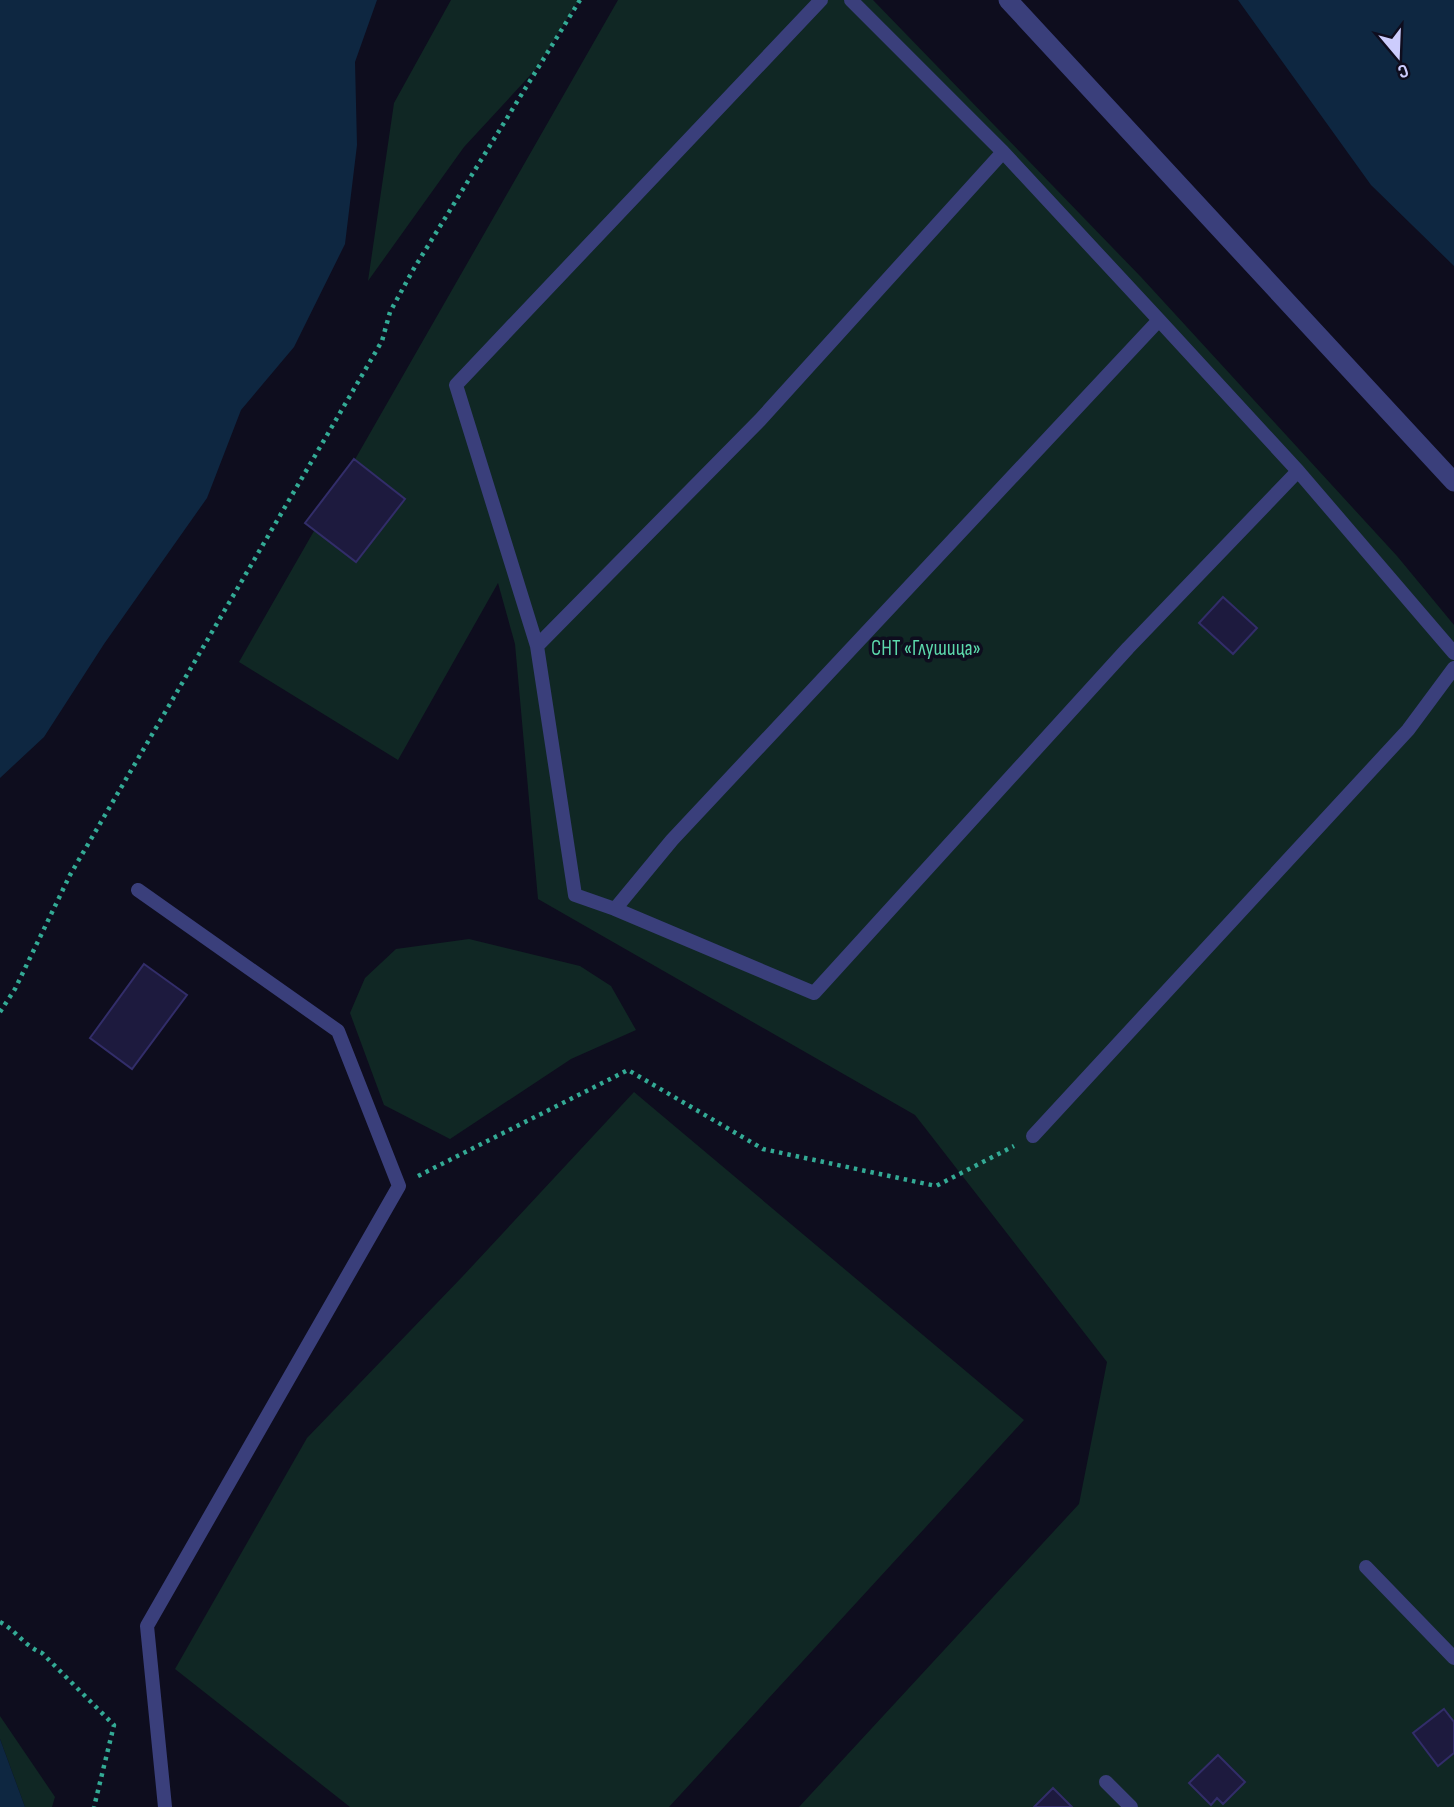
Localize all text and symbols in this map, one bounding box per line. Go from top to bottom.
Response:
north arrow [1363,21,1433,91]
text: С [1394,58,1411,83]
park label: СНТ «Глушица» [871,636,981,661]

